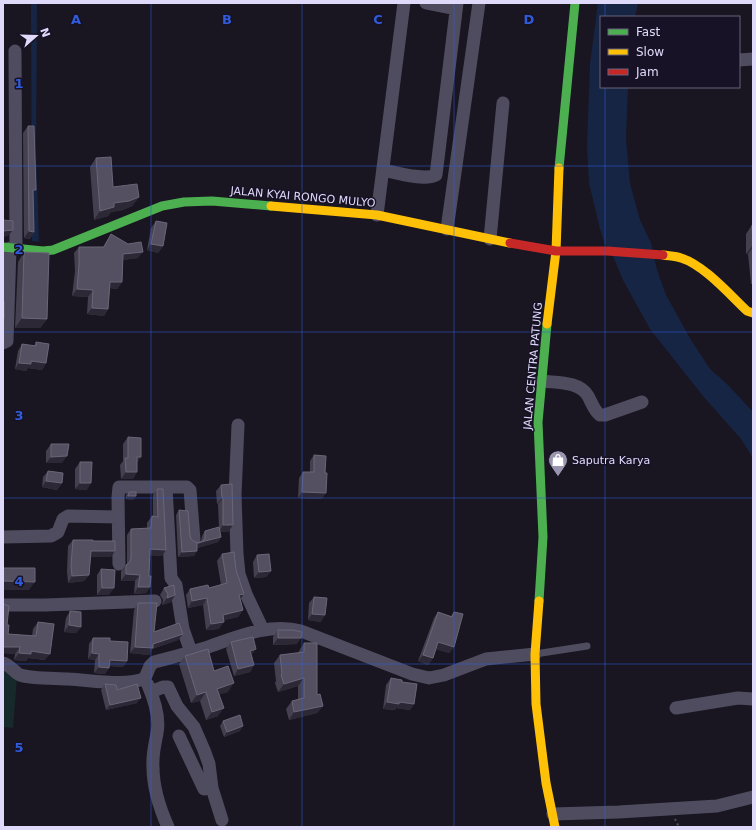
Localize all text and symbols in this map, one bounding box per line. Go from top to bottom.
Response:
text: A [71,12,81,27]
text: B [222,12,232,27]
text: C [373,12,383,27]
text: D [524,12,535,27]
north arrow [16,16,56,56]
legend [600,16,740,88]
text: Fast [636,25,660,39]
text: N [37,26,53,39]
text: Slow [636,45,664,59]
text: Jam [635,65,659,79]
text: 1 [14,76,24,91]
street label: JALAN KYAI RONGO MULYO [229,184,376,210]
text: 2 [14,242,24,257]
street label: JALAN CENTRA PATUNG [521,302,545,431]
text: 3 [14,408,24,423]
shop icon: Saputra Karya [547,449,569,477]
place label: Saputra Karya [572,454,650,467]
text: 4 [14,574,24,589]
text: 5 [14,740,24,755]

